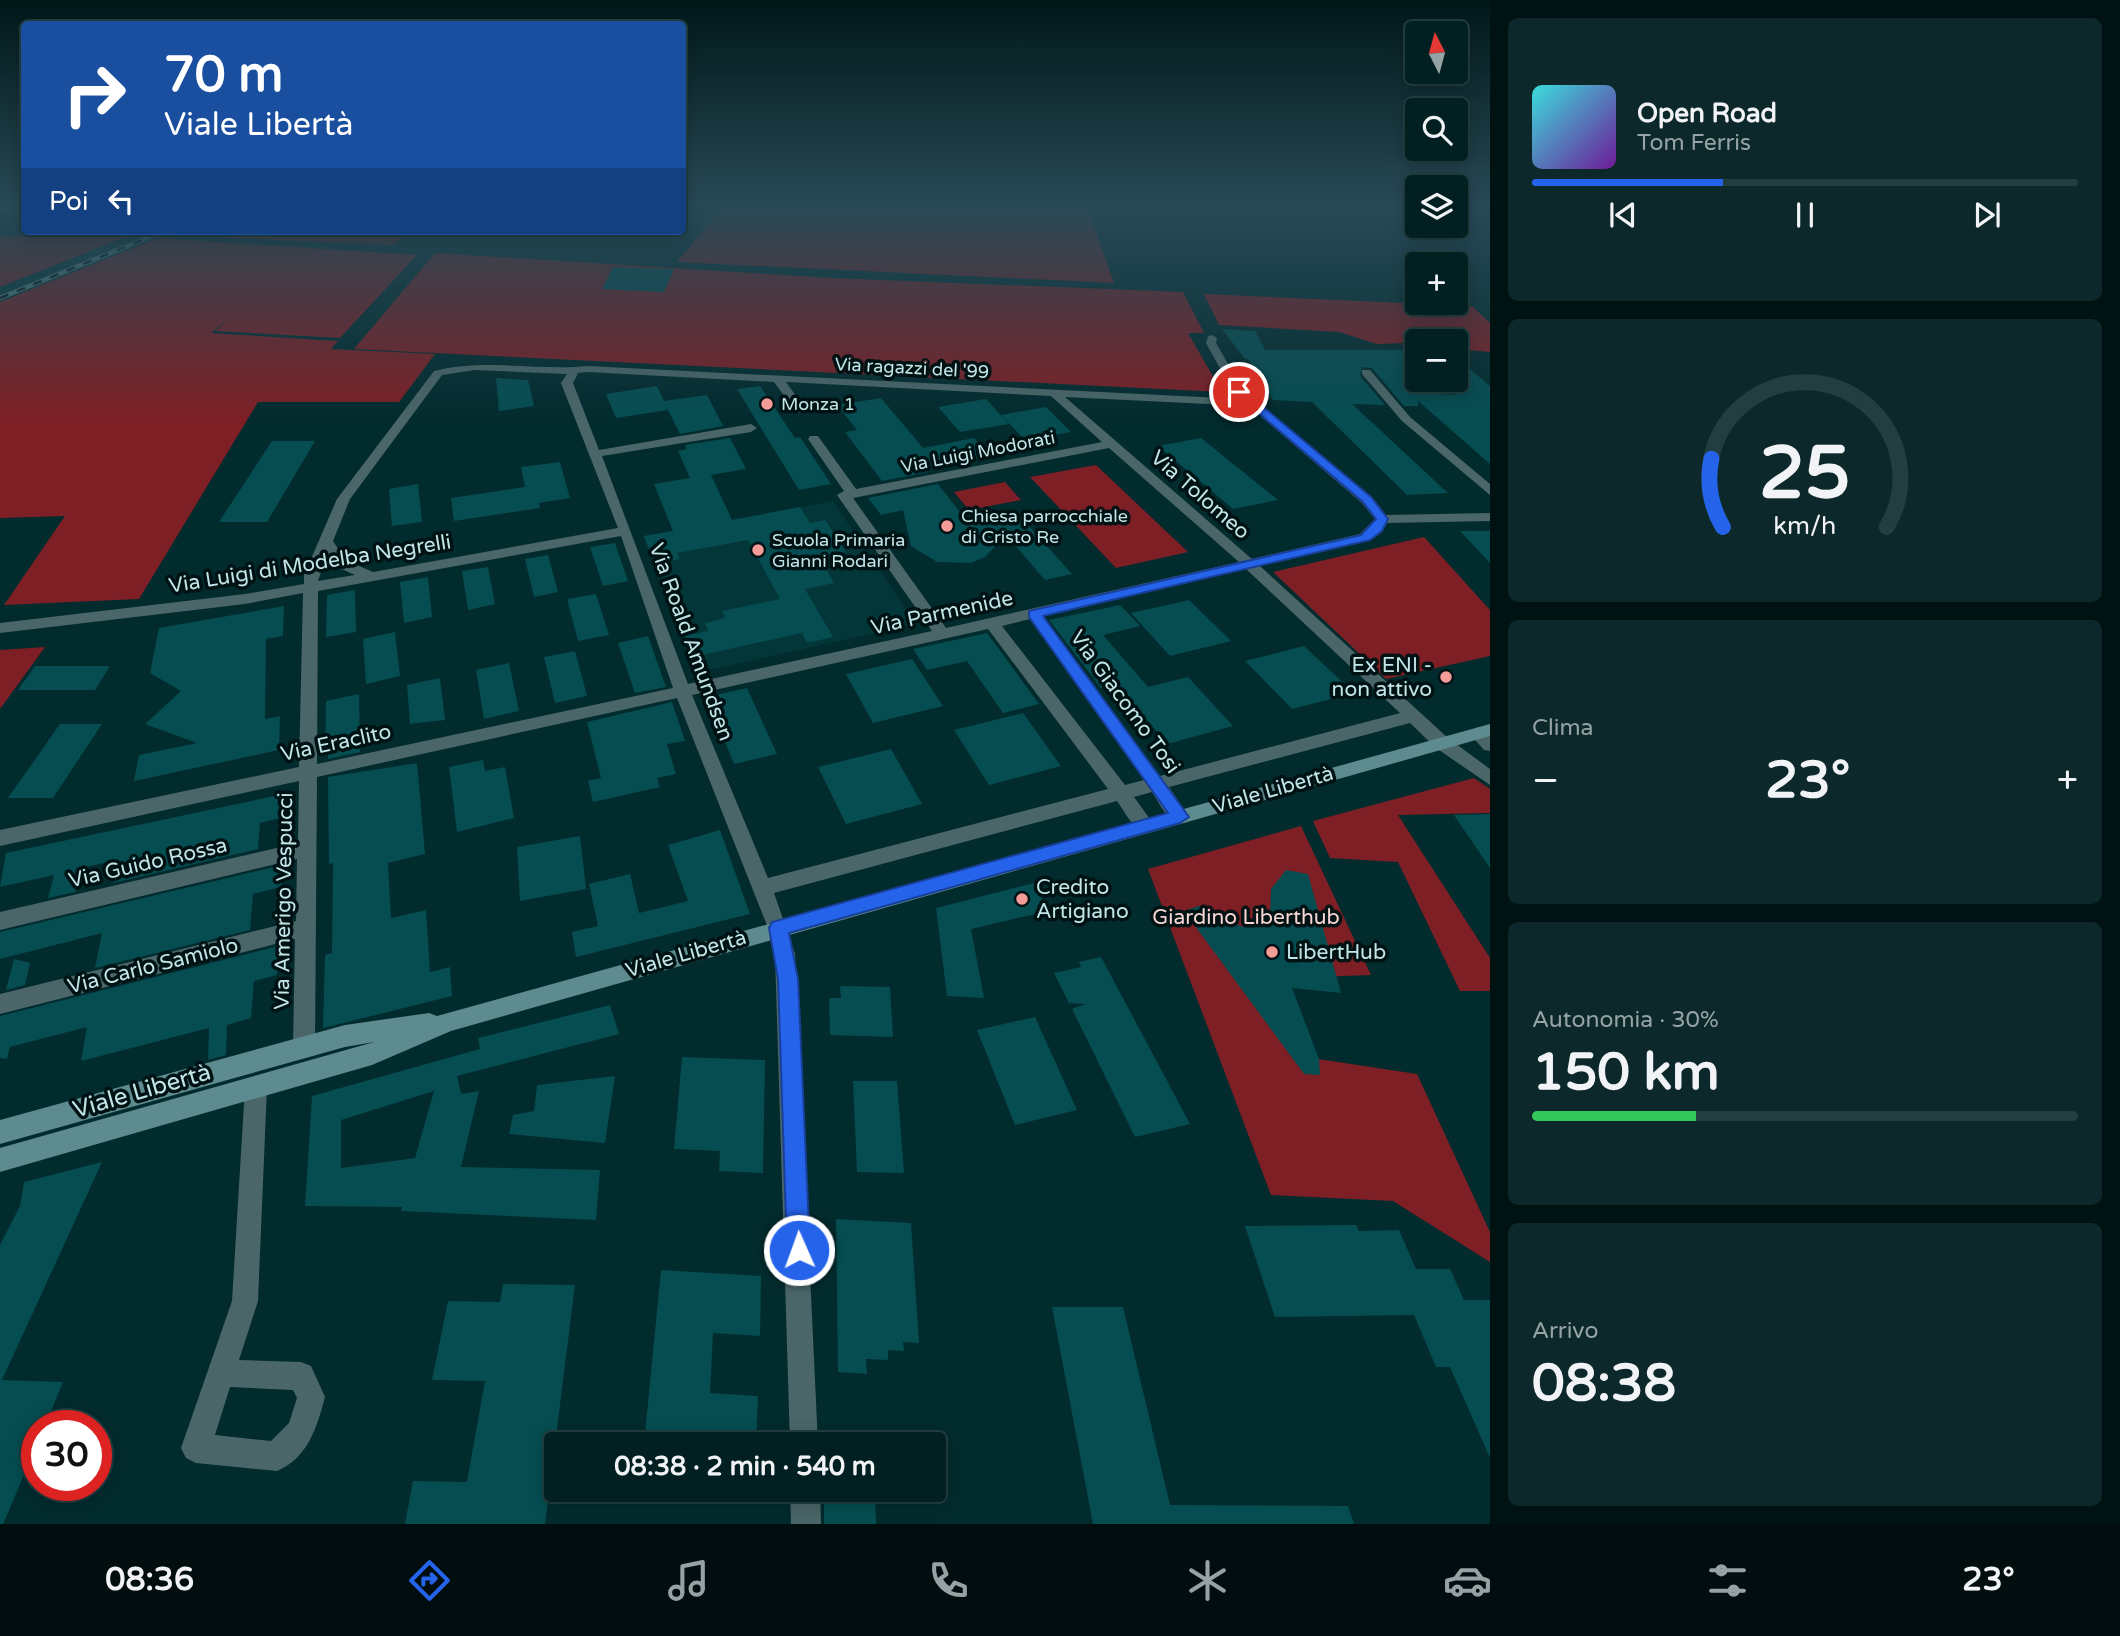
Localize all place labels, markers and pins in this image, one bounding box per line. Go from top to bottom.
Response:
pin [1209,362,1269,422]
place label: Monza 1 [781,393,855,415]
marker: Monza 1 [759,396,775,412]
place label: Chiesa parrocchiale di Cristo Re [961,505,1128,548]
marker: Chiesa parrocchiale di Cristo Re [939,518,955,534]
place label: Scuola Primaria Gianni Rodari [772,529,905,572]
marker: Scuola Primaria Gianni Rodari [750,542,766,558]
place label: Ex ENI - non attivo [1332,653,1432,702]
marker: Ex ENI - non attivo [1438,669,1454,685]
place label: Credito Artigiano [1036,875,1129,924]
marker: Credito Artigiano [1014,891,1030,907]
place label: LibertHub [1286,940,1386,965]
marker: LibertHub [1264,944,1280,960]

